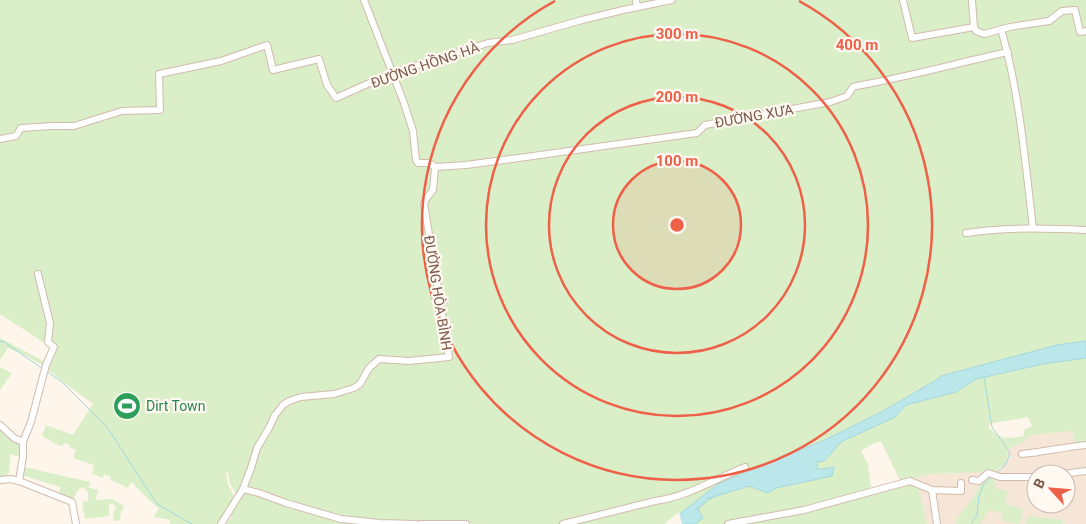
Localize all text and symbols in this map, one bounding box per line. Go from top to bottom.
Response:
text: 300 m [656,25,698,43]
text: 400 m [836,36,878,54]
street label: ĐƯỜNG HỒNG HÀ [368,37,481,91]
text: 200 m [656,88,698,106]
street label: ĐƯỜNG XƯA [713,100,794,131]
text: 100 m [656,152,698,170]
centre of rings [668,216,686,234]
street label: ĐƯỜNG HÒA BÌNH [421,234,456,352]
sports icon: Dirt Town [112,391,142,421]
place label: Dirt Town [146,398,205,414]
north arrow [1026,464,1076,514]
text: B [1030,476,1048,491]

